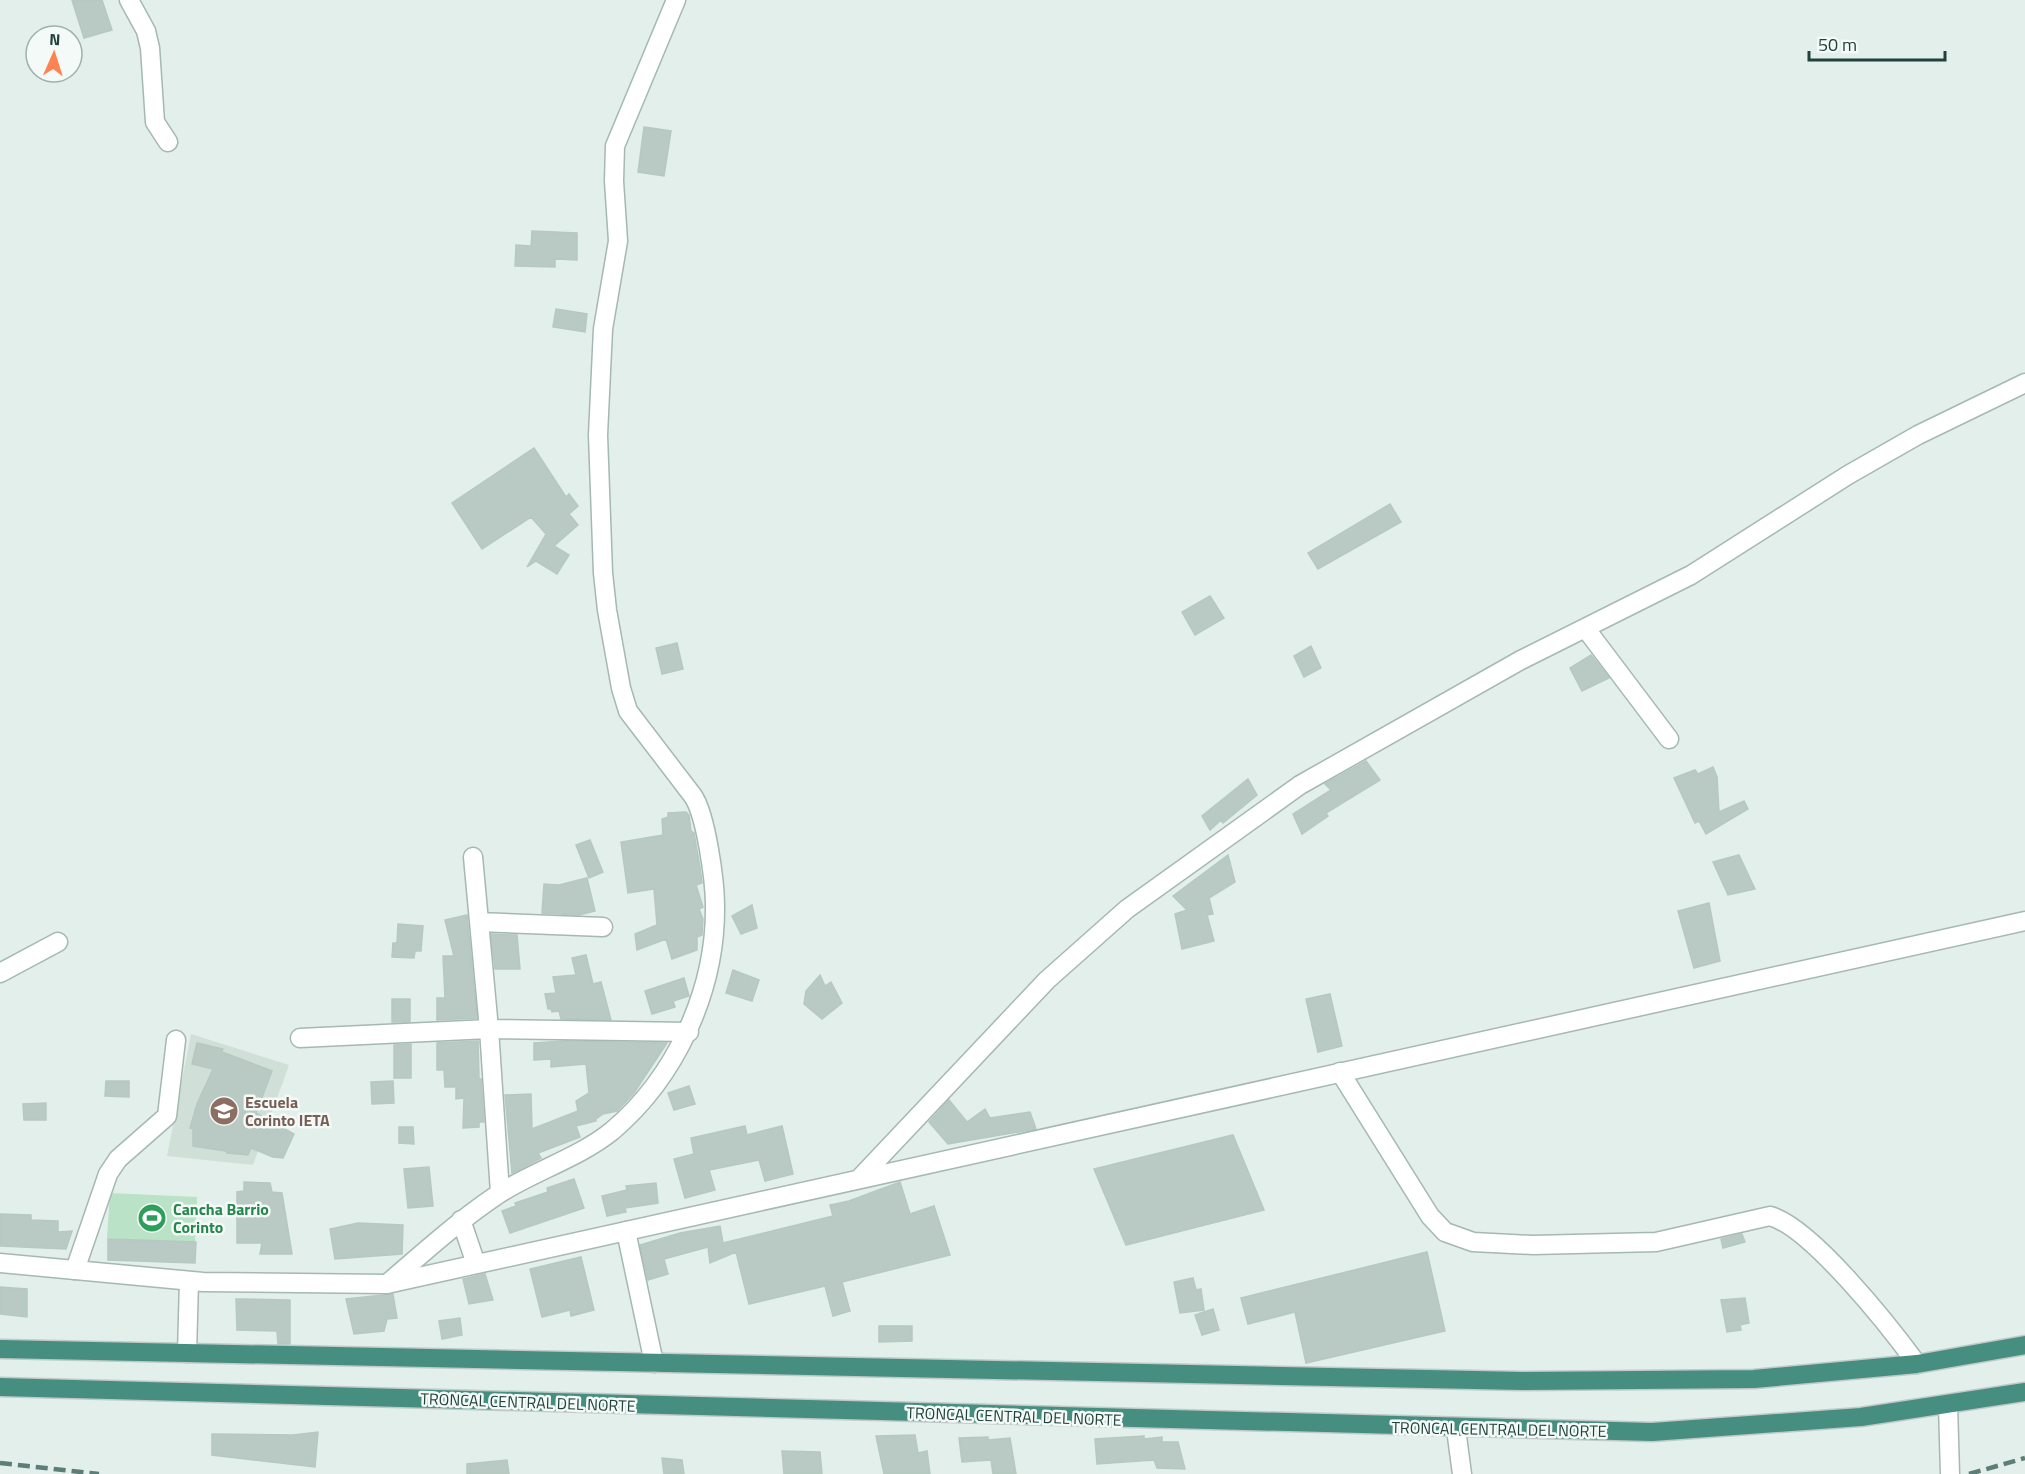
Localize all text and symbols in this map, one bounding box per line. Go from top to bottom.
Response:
north arrow [24,24,84,84]
scale bar [1809,24,1946,62]
text: N [49,27,61,51]
text: 50 m [1818,31,1857,58]
place label: Escuela Corinto IETA [245,1090,330,1132]
school or university icon: Escuela Corinto IETA [208,1095,240,1127]
place label: Cancha Barrio Corinto [173,1197,269,1239]
sports icon: Cancha Barrio Corinto [136,1202,168,1234]
street label: TRONCAL CENTRAL DEL NORTE [420,1386,636,1418]
street label: TRONCAL CENTRAL DEL NORTE [906,1400,1122,1432]
street label: TRONCAL CENTRAL DEL NORTE [1391,1415,1607,1443]

